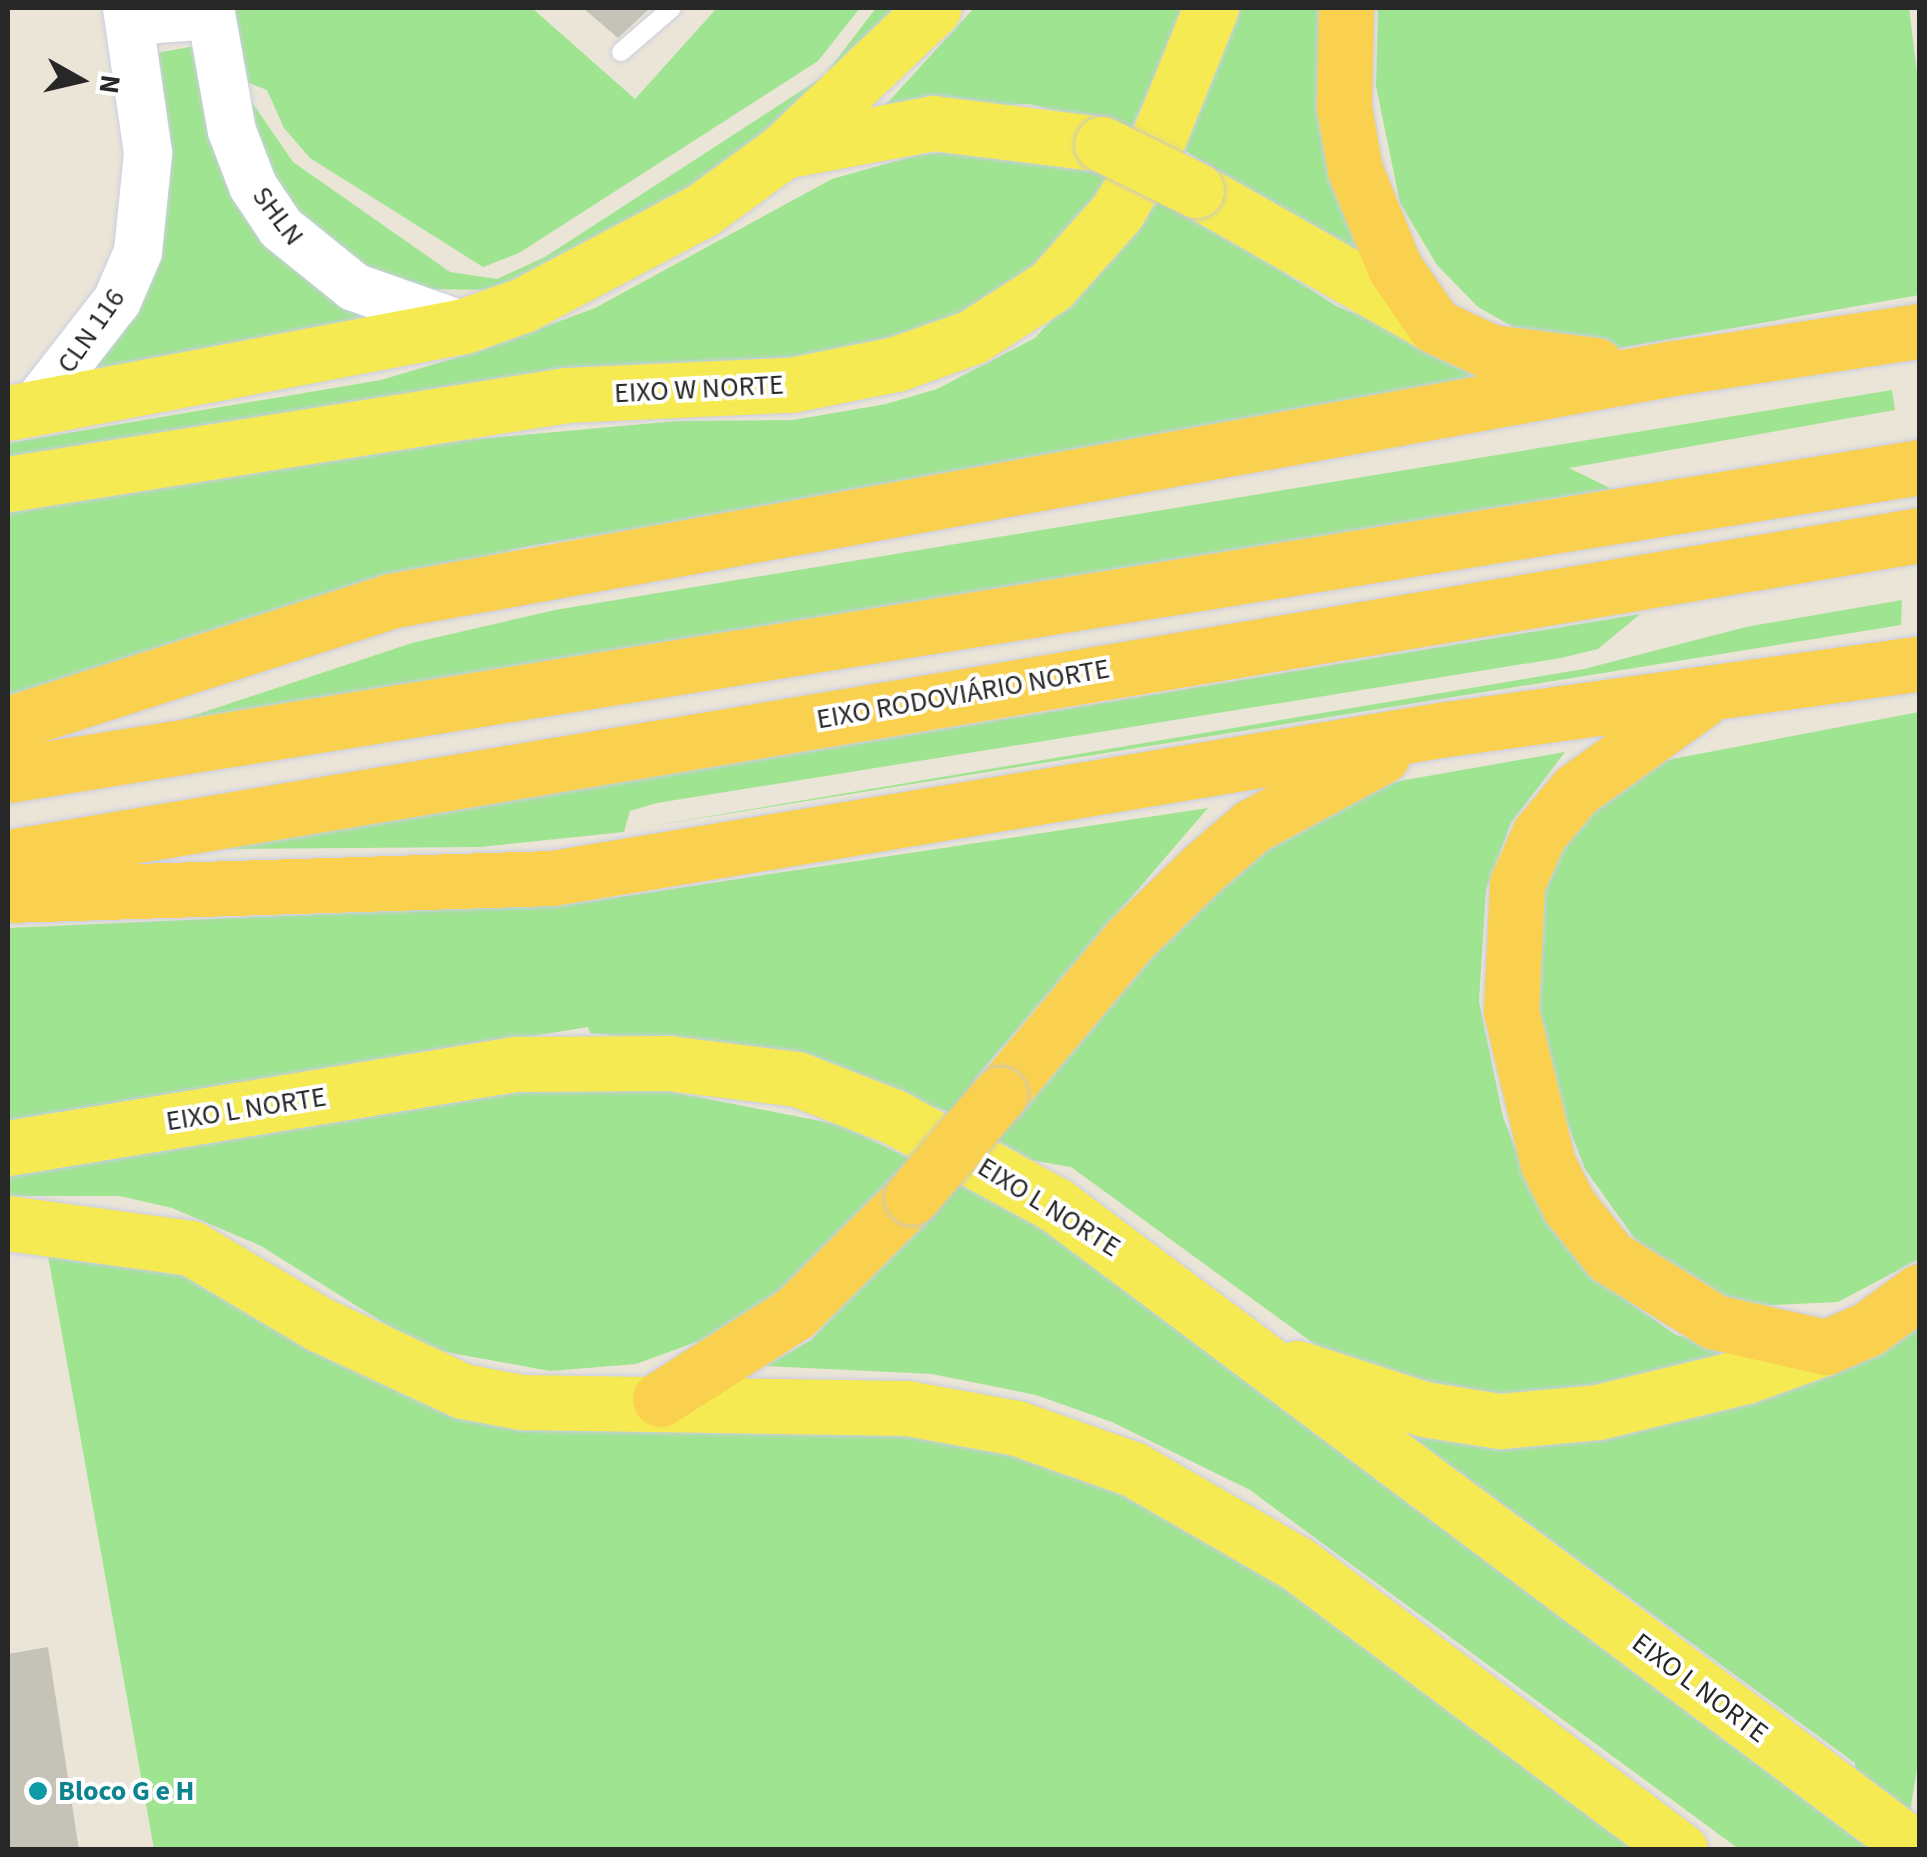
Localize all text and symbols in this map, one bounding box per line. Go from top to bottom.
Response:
north arrow [30,30,130,130]
text: N [89,72,131,96]
street label: SHLN [245,180,311,252]
street label: CLN 116 [50,282,132,380]
street label: EIXO W NORTE [613,368,785,410]
street label: EIXO RODOVIÁRIO NORTE [814,652,1112,736]
street label: EIXO L NORTE [164,1080,328,1138]
street label: EIXO L NORTE [972,1150,1126,1264]
street label: EIXO L NORTE [1625,1626,1775,1750]
place label: Bloco G e H [58,1774,194,1808]
marker: Bloco G e H [27,1780,49,1802]

